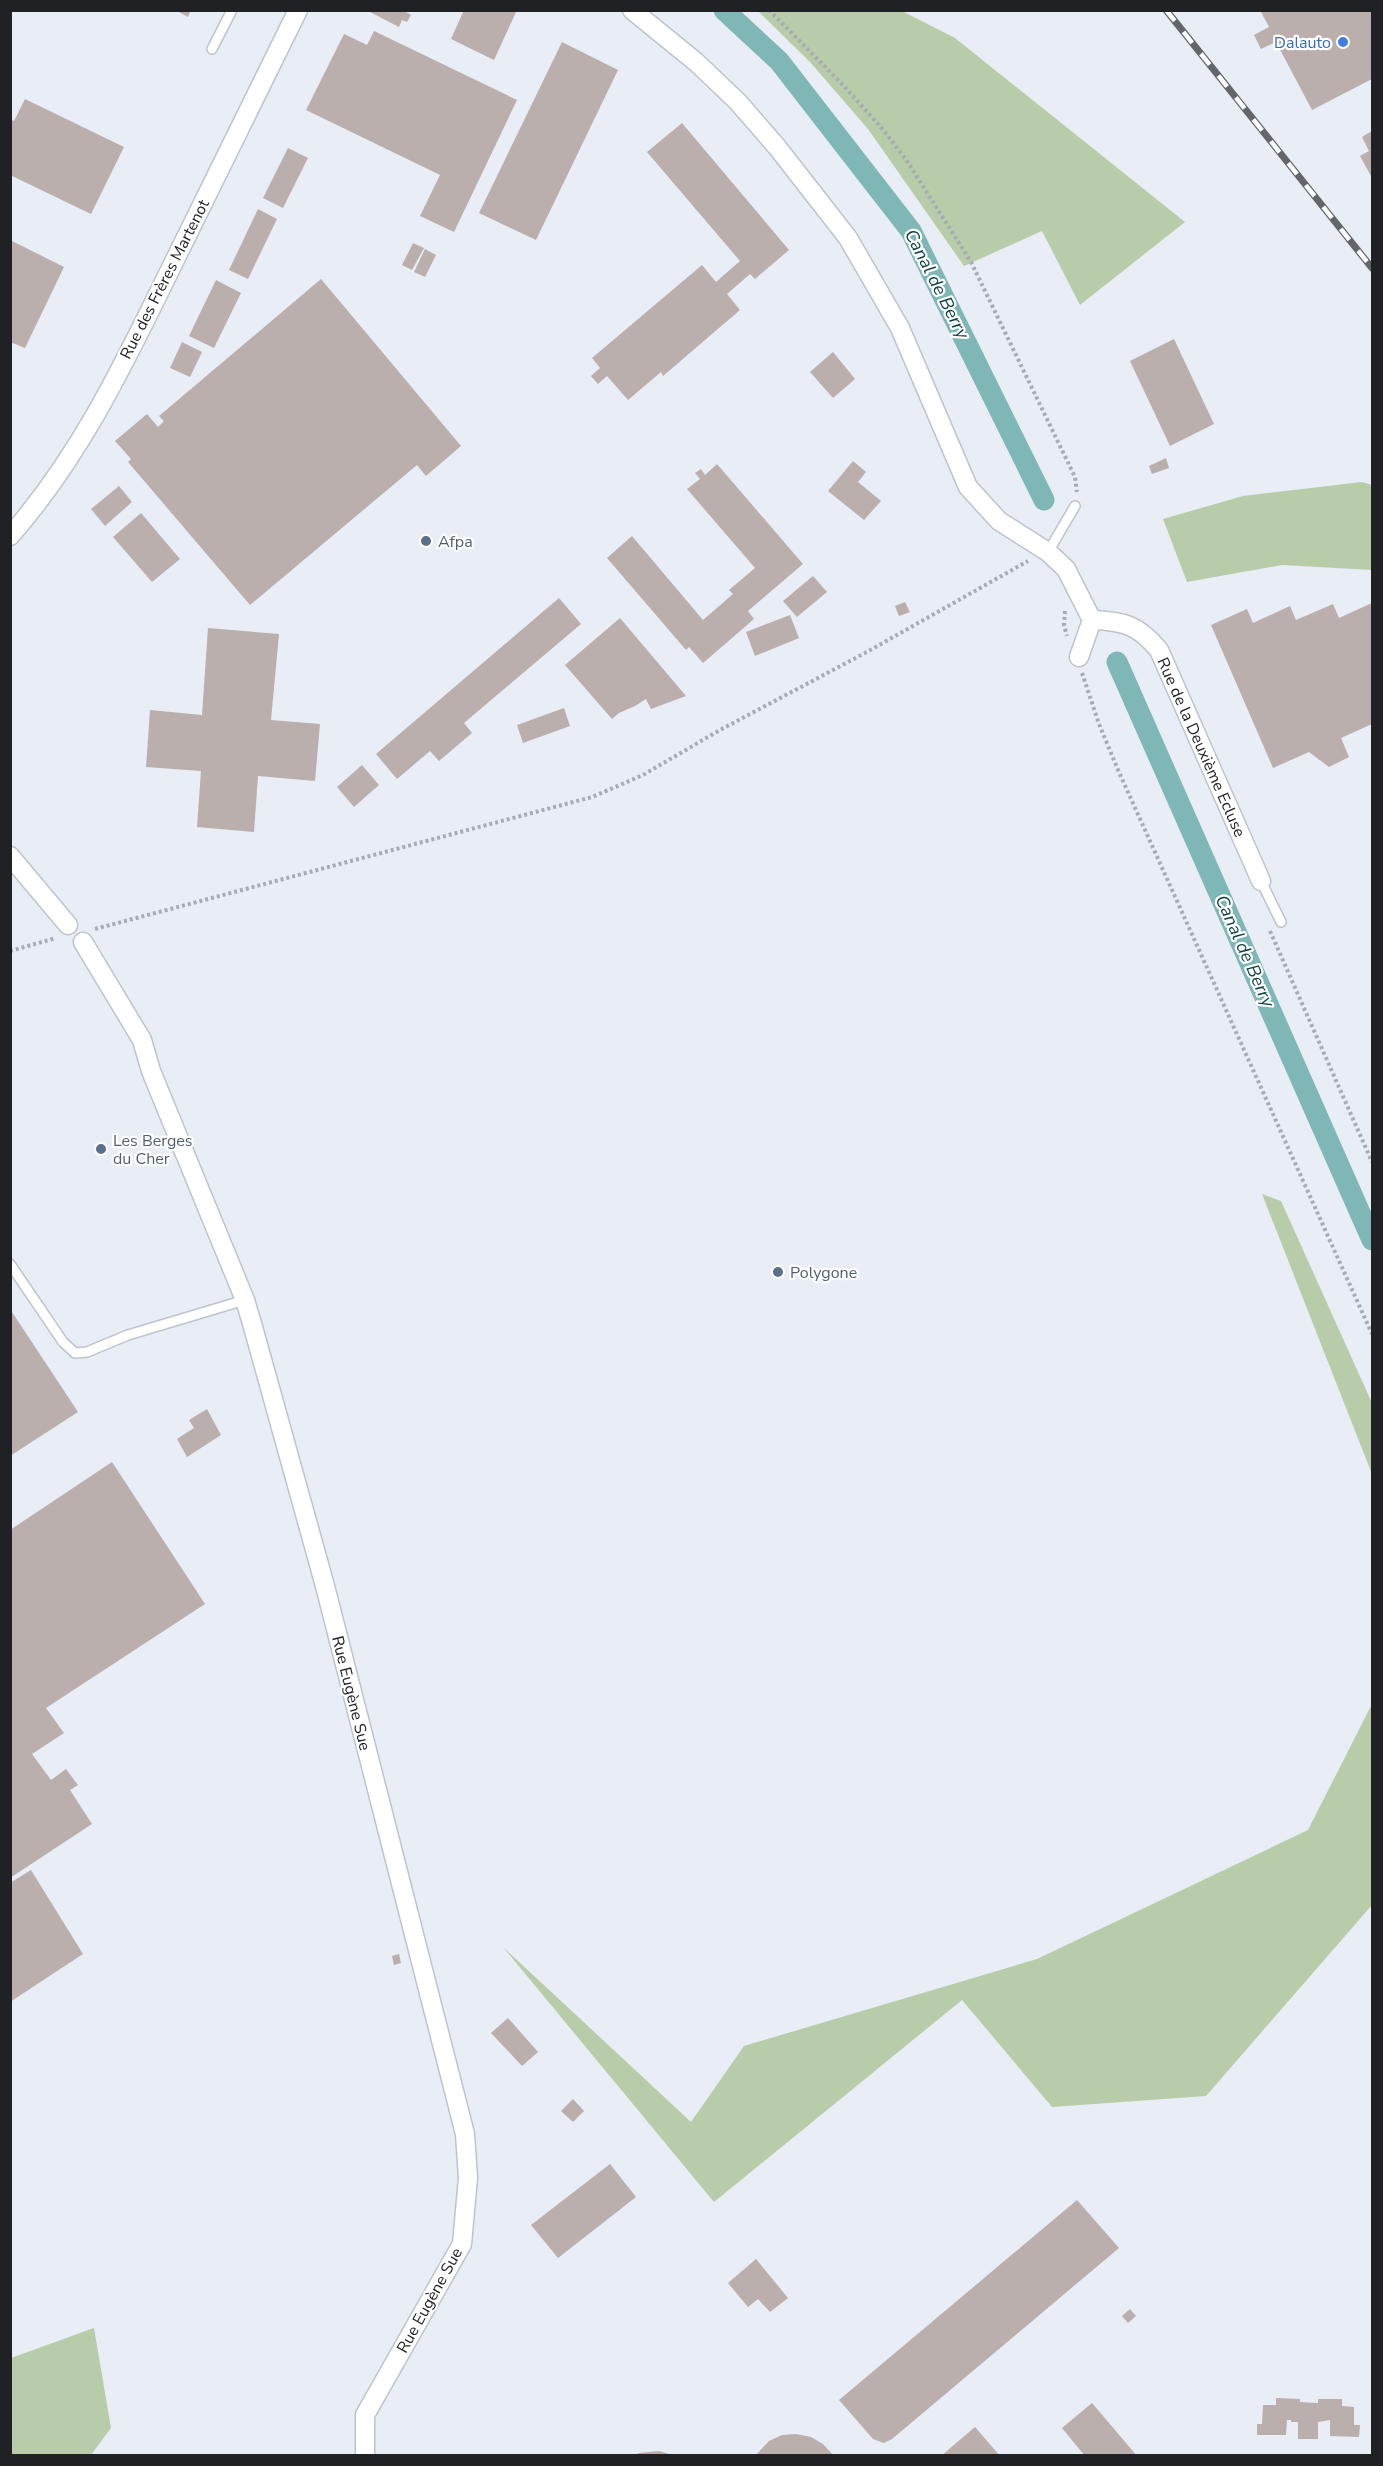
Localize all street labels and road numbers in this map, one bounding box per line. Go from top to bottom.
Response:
street label: Rue des Frères Martenot [115,195,215,363]
street label: Rue de la Deuxième Ecluse [1151,654,1251,841]
street label: Rue Eugène Sue [326,1634,376,1753]
street label: Rue Eugène Sue [392,2244,468,2357]

